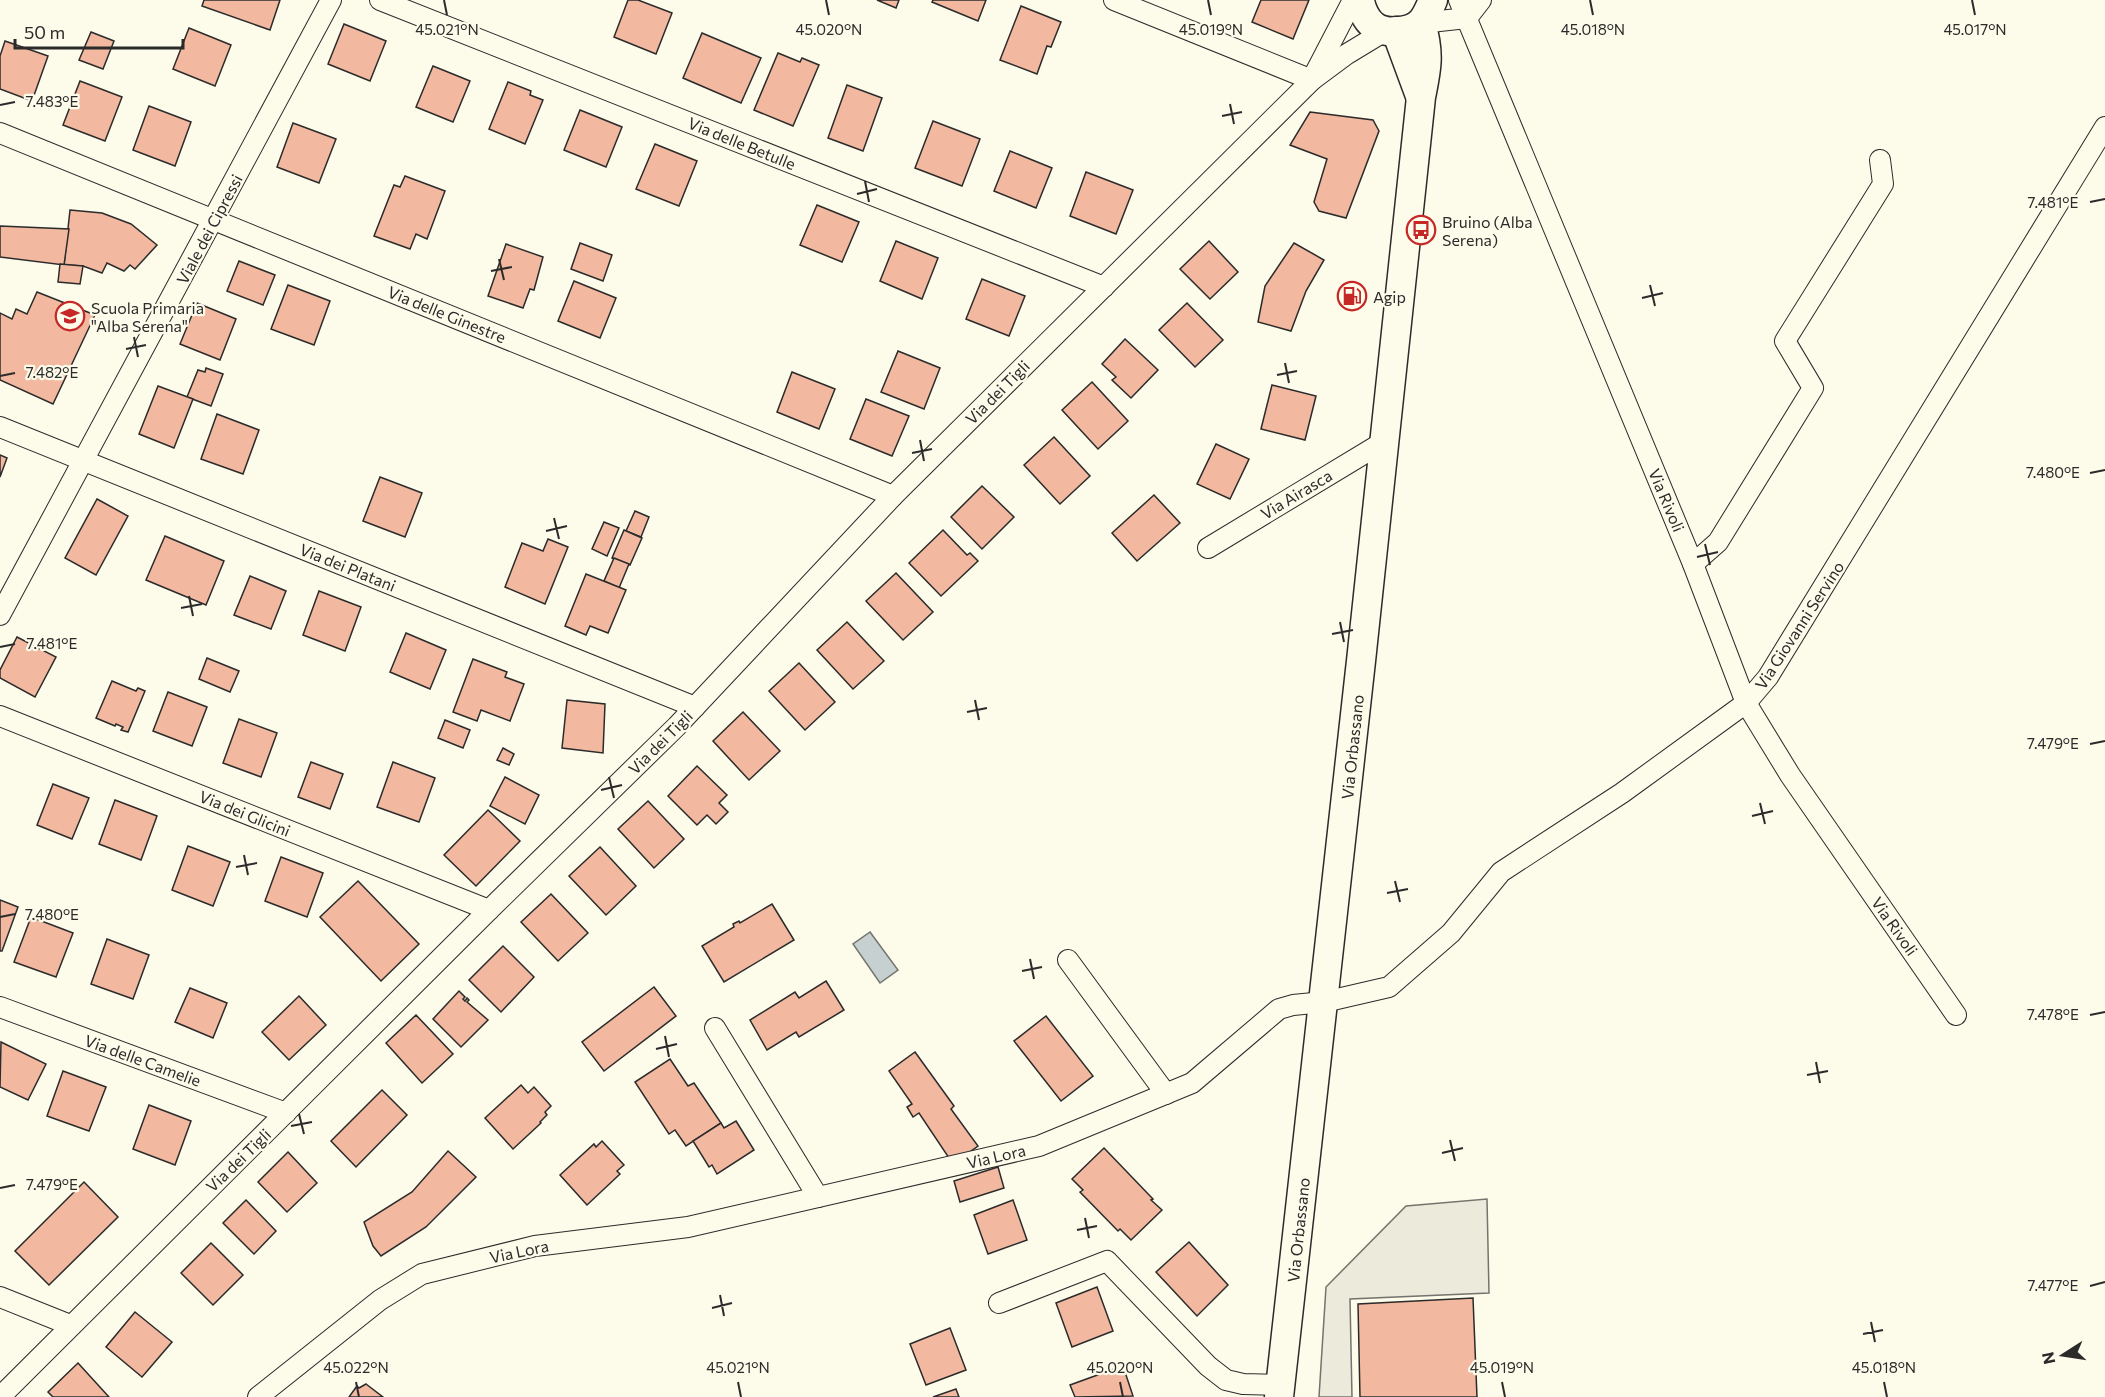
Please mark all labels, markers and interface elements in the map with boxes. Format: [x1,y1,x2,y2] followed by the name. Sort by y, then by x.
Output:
[15,12,183,50] scale bar
[415,20,479,38] text: 45.021°N
[796,20,862,38] text: 45.020°N
[1179,20,1243,38] text: 45.019°N
[1561,20,1625,38] text: 45.018°N
[1943,20,2007,38] text: 45.017°N
[24,21,65,43] text: 50 m
[26,92,78,110] text: 7.483°E
[685,113,799,173] street label: Via delle Betulle
[172,171,246,287] street label: Viale dei Cipressi
[2028,193,2078,211] text: 7.481°E
[1442,212,1533,249] place label: Bruino (Alba Serena)
[1405,214,1437,246] bus stop icon: Bruino (Alba Serena)
[1336,280,1368,312] fuel station icon: Agip
[385,282,509,346] street label: Via delle Ginestre
[1373,287,1406,306] place label: Agip
[91,298,204,335] place label: Scuola Primaria "Alba Serena"
[54,300,86,332] school or university icon: Scuola Primaria "Alba Serena"
[961,356,1033,428] street label: Via dei Tigli
[26,363,78,381] text: 7.482°E
[2026,463,2080,481] text: 7.480°E
[1257,465,1335,523] street label: Via Airasca
[1645,465,1689,535] street label: Via Rivoli
[297,539,399,595] street label: Via dei Platani
[1750,557,1848,693] street label: Via Giovanni Servino
[27,634,77,652] text: 7.481°E
[1337,694,1367,800] street label: Via Orbassano
[624,706,696,778] street label: Via dei Tigli
[2027,734,2079,752] text: 7.479°E
[197,786,293,840] street label: Via dei Glicini
[1868,893,1922,959] street label: Via Rivoli
[25,905,79,923] text: 7.480°E
[2027,1005,2079,1023] text: 7.478°E
[82,1030,204,1090] street label: Via delle Camelie
[202,1124,274,1196] street label: Via dei Tigli
[965,1140,1027,1172] street label: Via Lora
[26,1175,78,1193] text: 7.479°E
[1283,1177,1313,1283] street label: Via Orbassano
[488,1235,550,1267] street label: Via Lora
[2028,1276,2079,1294] text: 7.477°E
[2033,1325,2093,1385] north arrow
[2037,1350,2058,1366] text: N
[323,1358,389,1376] text: 45.022°N
[706,1358,770,1376] text: 45.021°N
[1087,1358,1153,1376] text: 45.020°N
[1470,1358,1534,1376] text: 45.019°N
[1852,1358,1916,1376] text: 45.018°N

